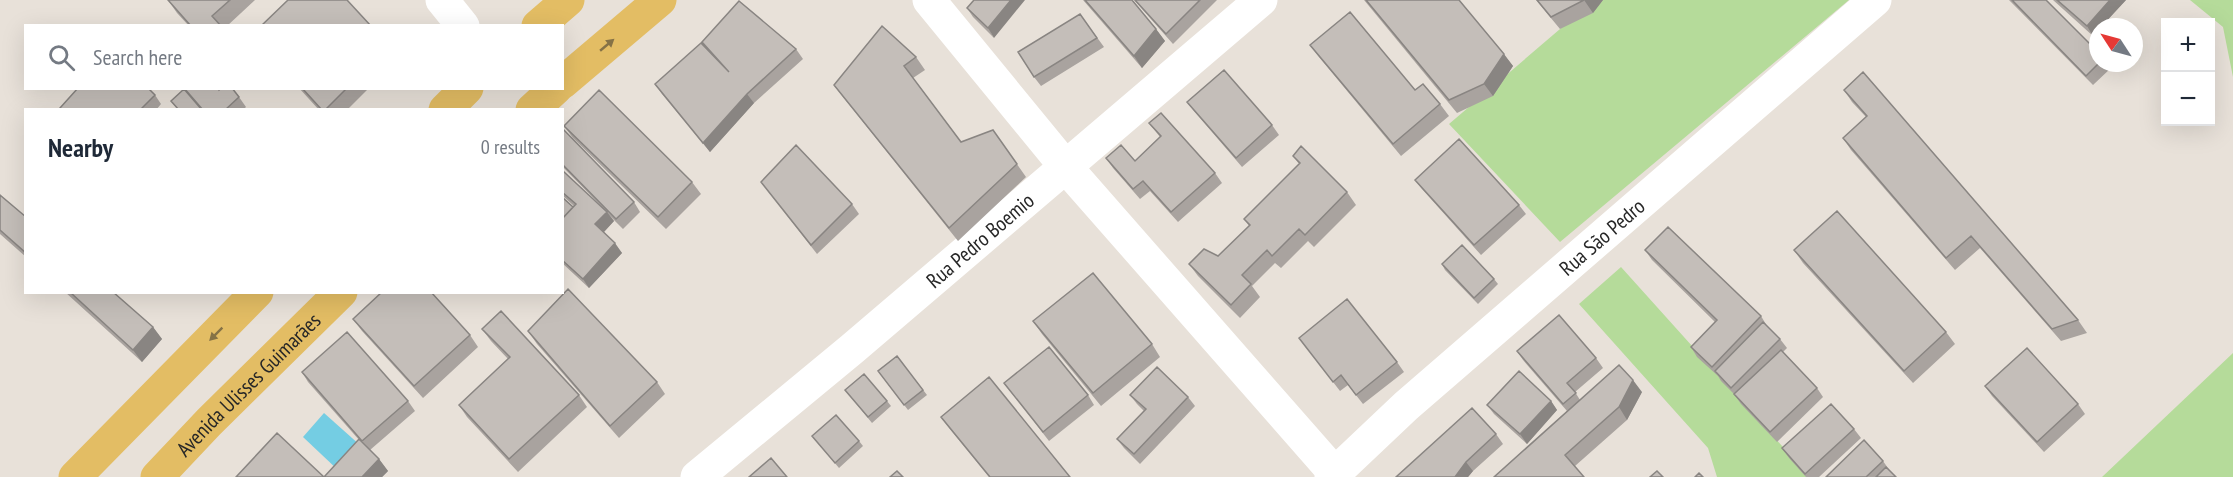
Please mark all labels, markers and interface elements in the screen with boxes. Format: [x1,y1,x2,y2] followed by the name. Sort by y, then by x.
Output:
[2089,18,2143,72] north arrow
[2161,18,2215,126] map controls
[2161,18,2215,72] button: +
[24,24,564,90] search box
[599,39,614,52] one-way arrow
[45,41,78,74] icon: search
[93,43,182,71] text: Search here
[2161,72,2215,126] button: −
[48,131,113,164] text: Nearby
[481,134,540,160] text: 0 results
[920,187,1039,293] street label: Rua Pedro Boemio
[1553,192,1650,281] street label: Rua São Pedro
[170,307,326,462] street label: Avenida Ulisses Guimarães
[209,326,223,340] one-way arrow

